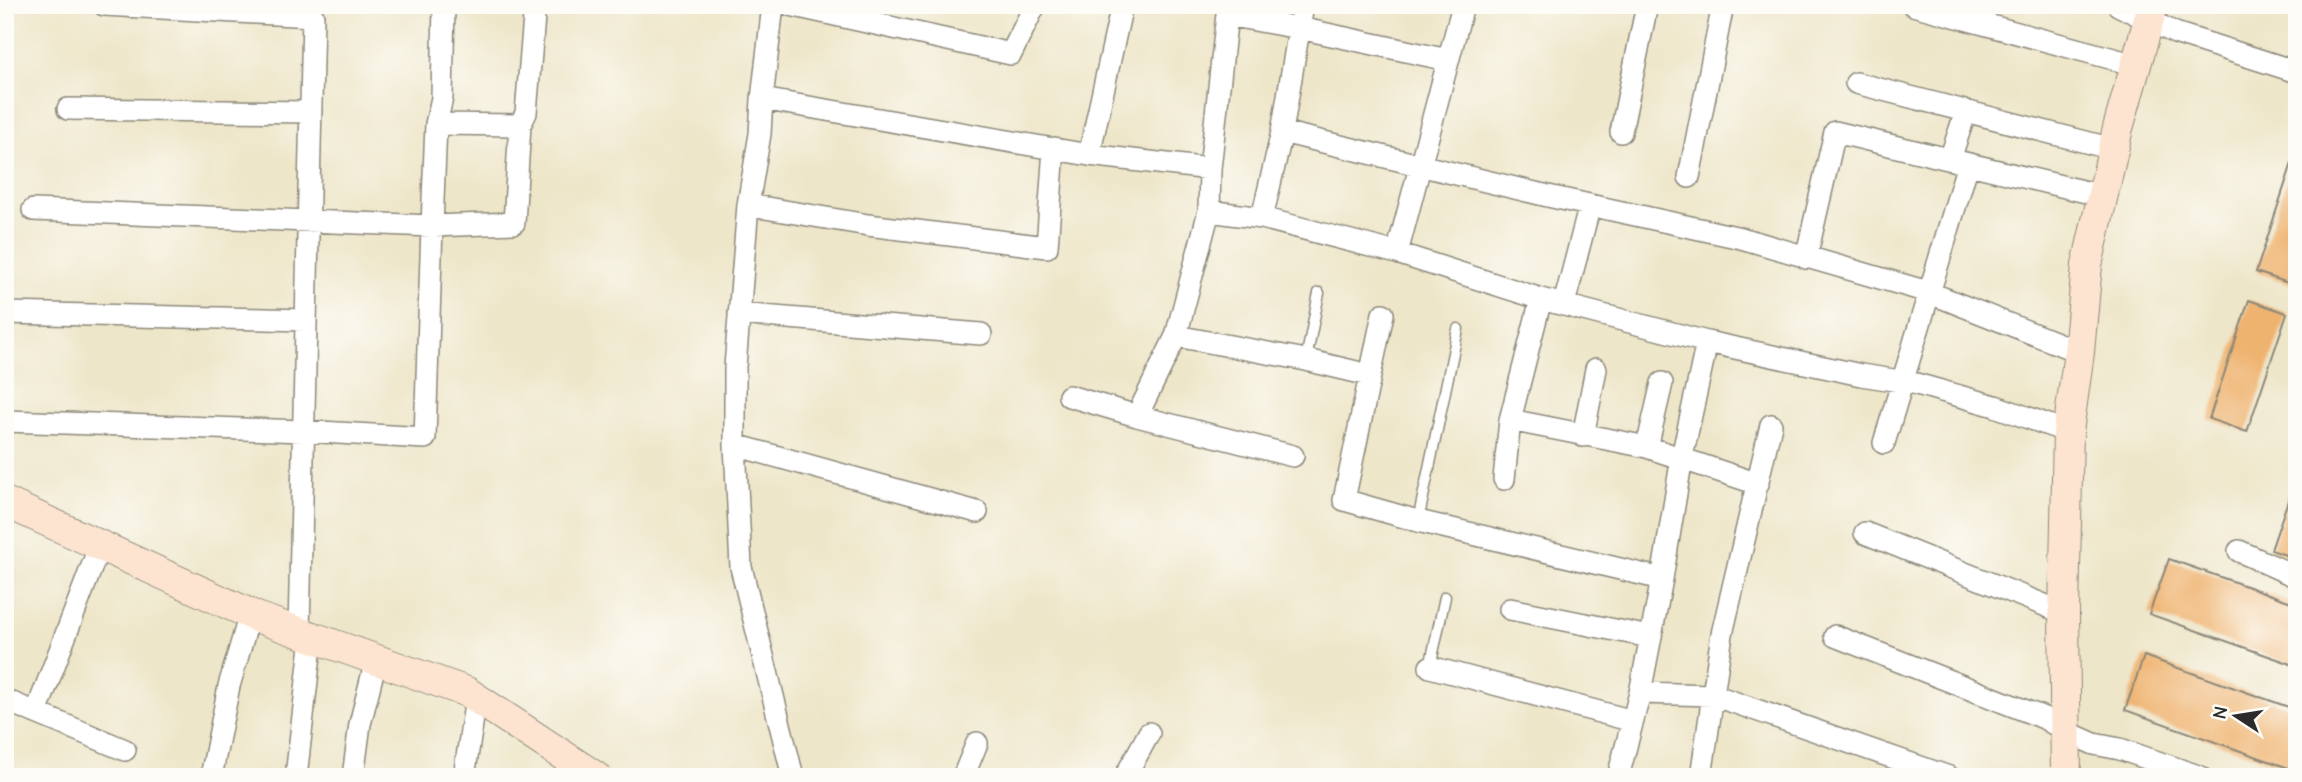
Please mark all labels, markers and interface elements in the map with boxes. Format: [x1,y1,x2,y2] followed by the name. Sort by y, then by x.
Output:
[2200,680,2270,750] north arrow
[2208,704,2232,721] text: N

